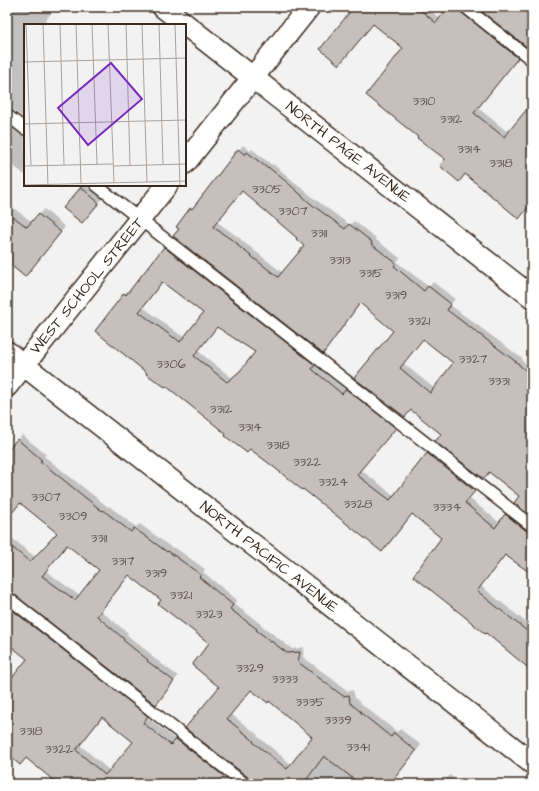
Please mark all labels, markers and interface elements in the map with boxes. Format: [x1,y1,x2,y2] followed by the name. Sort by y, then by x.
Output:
[24,24,186,186] inset map
[412,92,436,110] house number: 3310
[281,96,415,208] street label: NORTH PAGE AVENUE
[440,110,463,128] house number: 3312
[457,140,481,158] house number: 3314
[489,154,513,172] house number: 3318
[252,180,282,198] house number: 3305
[278,202,308,220] house number: 3307
[25,213,149,359] street label: WEST SCHOOL STREET
[311,224,328,242] house number: 3311
[329,251,351,269] house number: 3313
[359,264,383,282] house number: 3315
[385,286,407,304] house number: 3319
[408,312,430,330] house number: 3321
[459,350,487,368] house number: 3327
[156,355,186,373] house number: 3306
[488,372,510,390] house number: 3331
[210,400,233,418] house number: 3312
[238,418,262,436] house number: 3314
[266,436,290,454] house number: 3318
[293,453,322,471] house number: 3322
[318,473,348,491] house number: 3324
[31,488,61,506] house number: 3307
[343,495,373,513] house number: 3328
[195,496,343,618] street label: NORTH PACIFIC AVENUE
[433,498,461,516] house number: 3334
[59,507,87,525] house number: 3309
[91,529,108,547] house number: 3311
[112,552,134,570] house number: 3317
[145,564,167,582] house number: 3319
[170,586,192,604] house number: 3321
[195,605,223,623] house number: 3323
[236,659,264,677] house number: 3329
[272,670,299,688] house number: 3333
[295,693,325,711] house number: 3335
[324,711,352,729] house number: 3339
[19,722,43,740] house number: 3318
[346,738,370,756] house number: 3341
[45,740,74,758] house number: 3322

